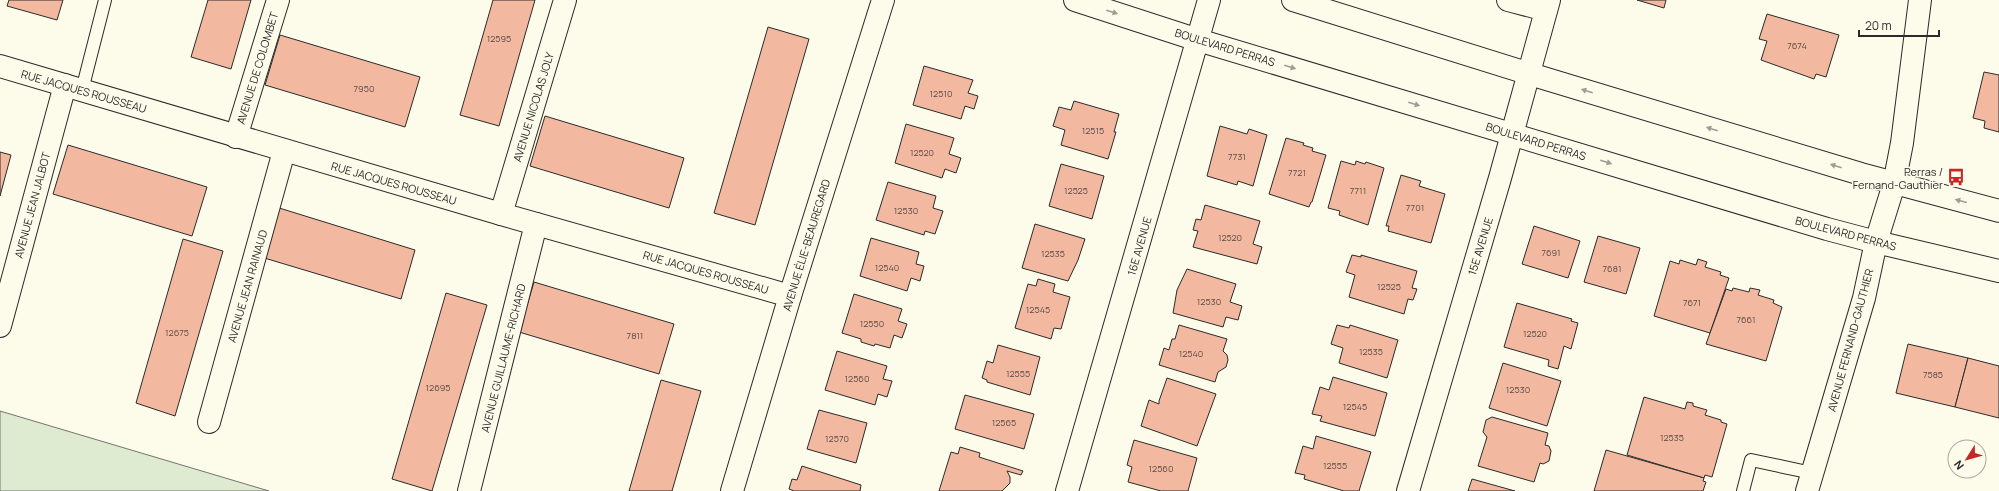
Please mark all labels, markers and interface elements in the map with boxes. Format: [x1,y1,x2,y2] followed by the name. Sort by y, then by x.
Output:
[1106,9,1118,15] one-way arrow
[233,10,281,126] street label: AVENUE DE COLOMBET
[1859,12,1939,38] scale bar
[1865,17,1892,34] text: 20 m
[1173,25,1277,69] street label: BOULEVARD PERRAS
[487,32,511,45] house number: 12595
[1787,39,1807,52] house number: 7674
[509,50,557,164] street label: AVENUE NICOLAS JOLY
[1284,64,1296,70] one-way arrow
[19,66,149,116] street label: RUE JACQUES ROUSSEAU
[354,82,374,95] house number: 7950
[930,87,952,100] house number: 12510
[1581,88,1593,94] one-way arrow
[1409,101,1421,107] one-way arrow
[1484,119,1588,163] street label: BOULEVARD PERRAS
[1082,124,1104,137] house number: 12515
[1705,126,1717,132] one-way arrow
[910,146,934,159] house number: 12520
[11,150,54,260] street label: AVENUE JEAN JALBOT
[1228,150,1246,163] house number: 7731
[329,158,459,208] street label: RUE JACQUES ROUSSEAU
[1600,159,1612,165] one-way arrow
[1830,163,1842,169] one-way arrow
[1853,164,1943,192] place label: Perras / Fernand-Gauthier
[1288,166,1306,179] house number: 7721
[1946,167,1966,187] bus stop icon: Perras / Fernand-Gauthier
[779,177,833,313] street label: AVENUE ÉLIE-BEAUREGARD
[1064,184,1088,197] house number: 12525
[1350,184,1366,197] house number: 7711
[1955,198,1967,204] one-way arrow
[1406,201,1424,214] house number: 7701
[894,204,918,217] house number: 12530
[1794,212,1898,254] street label: BOULEVARD PERRAS
[1123,215,1155,277] street label: 16E AVENUE
[1464,215,1496,277] street label: 15E AVENUE
[224,228,270,344] street label: AVENUE JEAN RAINAUD
[1218,231,1242,244] house number: 12520
[1541,246,1561,259] house number: 7691
[641,247,771,297] street label: RUE JACQUES ROUSSEAU
[1041,247,1065,260] house number: 12535
[875,261,899,274] house number: 12540
[1603,262,1621,275] house number: 7681
[1824,267,1876,413] street label: AVENUE FERNAND-GAUTHIER
[1377,280,1401,293] house number: 12525
[477,282,529,434] street label: AVENUE GUILLAUME-RICHARD
[1197,295,1221,308] house number: 12530
[1683,296,1701,309] house number: 7671
[1026,303,1050,316] house number: 12545
[1736,313,1756,326] house number: 7661
[860,317,884,330] house number: 12550
[165,326,189,339] house number: 12675
[1523,327,1547,340] house number: 12520
[627,329,643,342] house number: 7811
[1359,345,1383,358] house number: 12535
[1179,347,1203,360] house number: 12540
[1006,367,1030,380] house number: 12555
[1923,368,1943,381] house number: 7585
[845,372,869,385] house number: 12560
[426,381,450,394] house number: 12695
[1506,383,1530,396] house number: 12530
[1343,400,1367,413] house number: 12545
[992,416,1016,429] house number: 12565
[1660,431,1684,444] house number: 12535
[825,432,849,445] house number: 12570
[1947,439,1987,479] north arrow
[1950,458,1967,473] text: N
[1323,459,1347,472] house number: 12555
[1149,462,1173,475] house number: 12560

